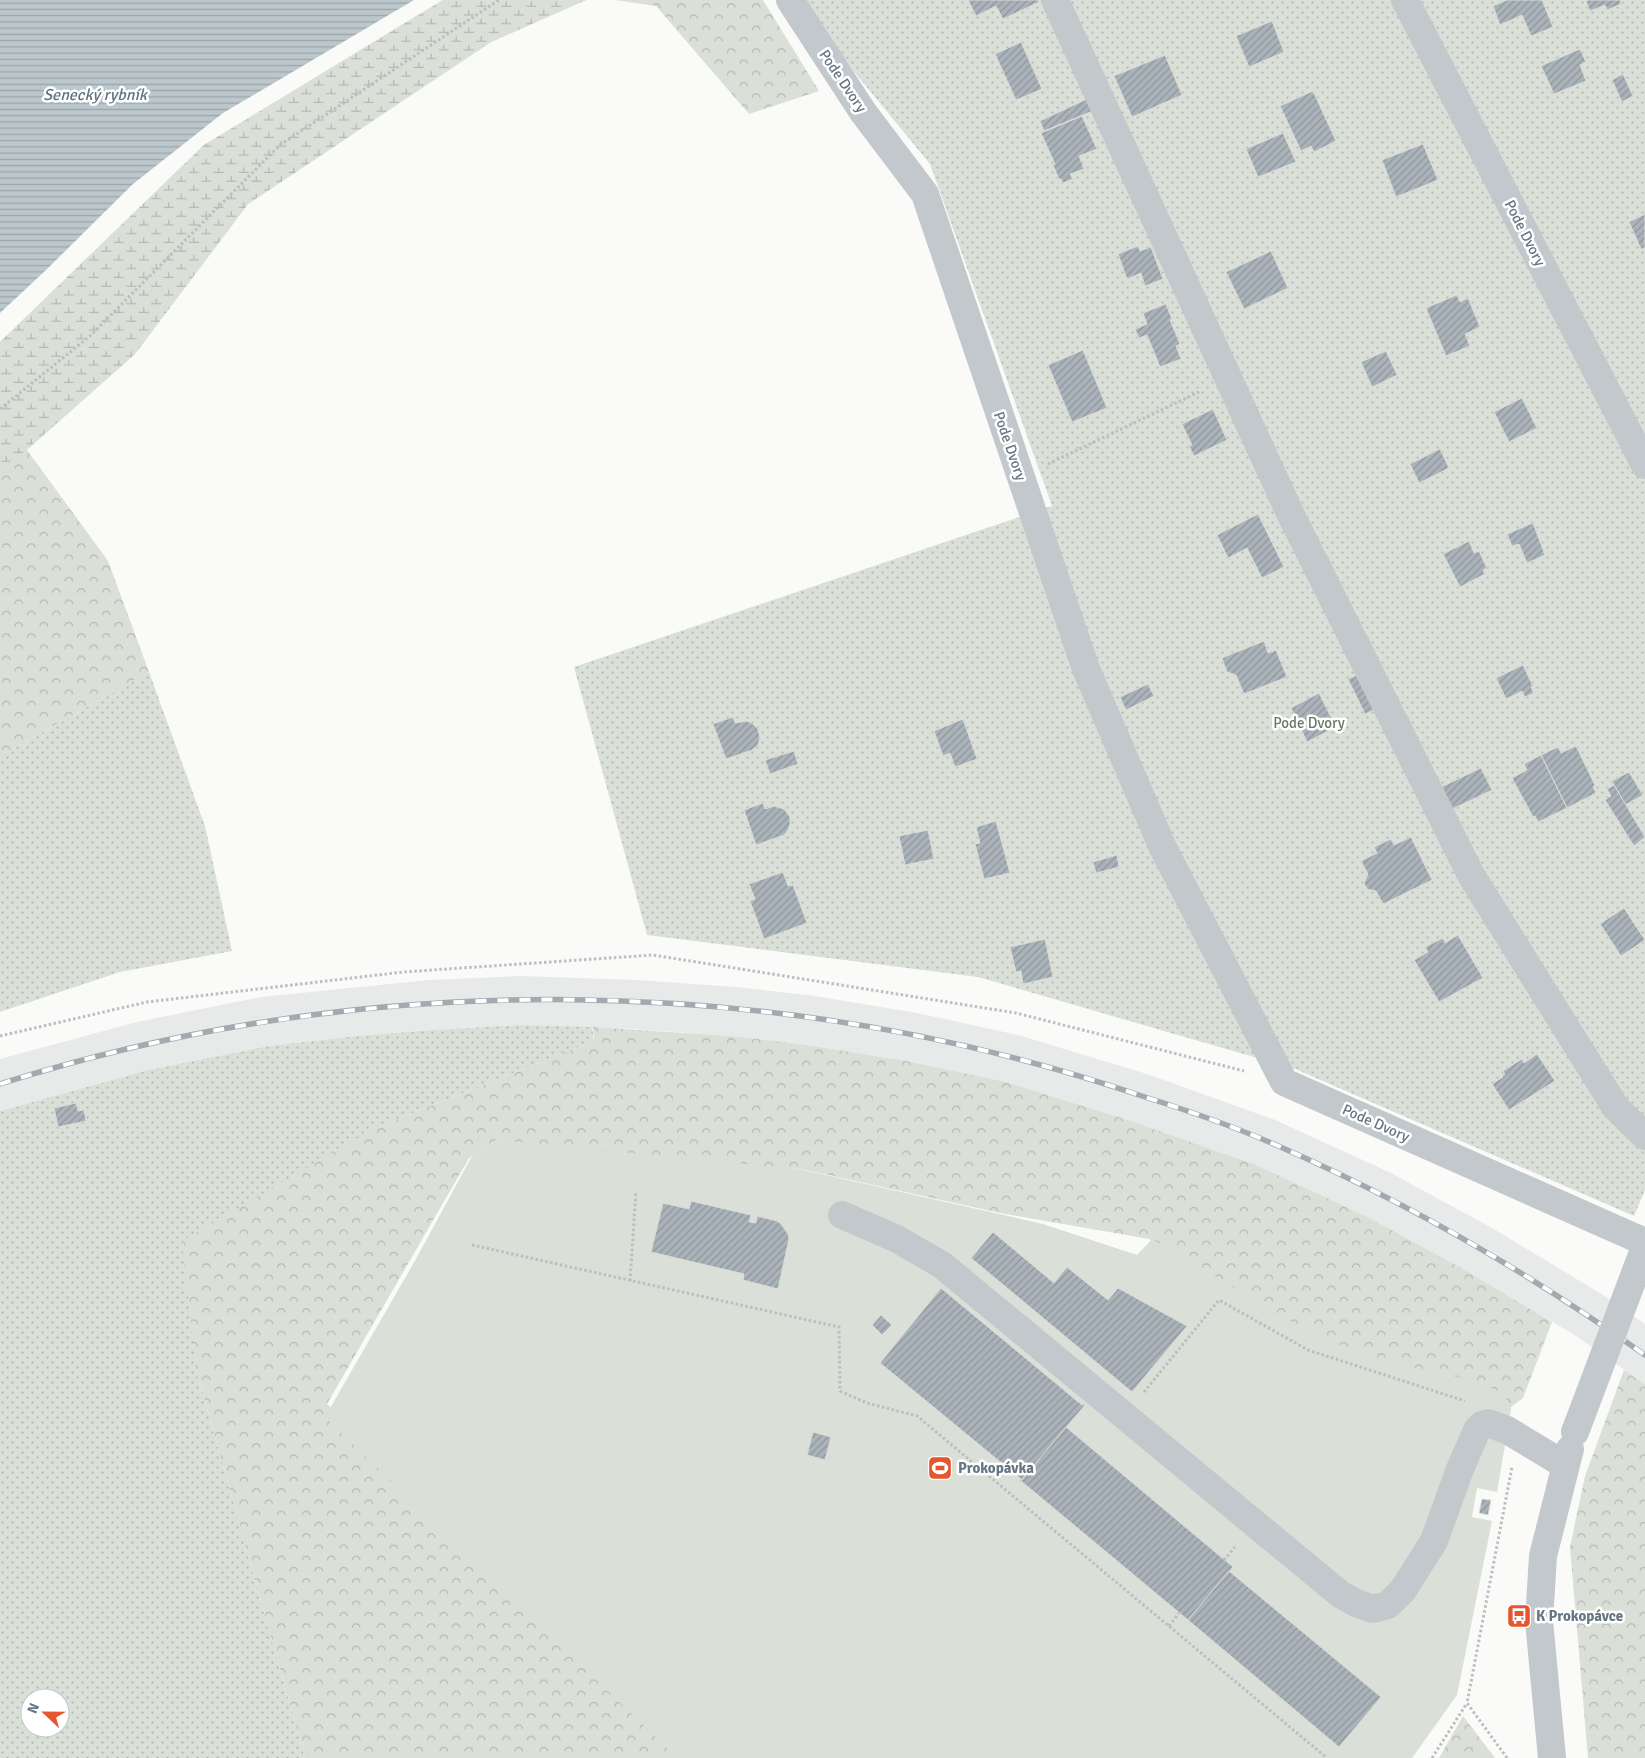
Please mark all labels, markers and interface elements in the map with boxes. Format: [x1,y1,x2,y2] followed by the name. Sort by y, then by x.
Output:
[815,46,871,116] street label: Pode Dvory
[43,85,149,105] water label: Senecký rybník
[1501,197,1549,269] street label: Pode Dvory
[990,409,1030,483] street label: Pode Dvory
[1273,714,1345,732] park label: Pode Dvory
[1340,1100,1412,1146] street label: Pode Dvory
[927,1455,953,1481] sports icon: Prokopávka
[958,1459,1034,1477] place label: Prokopávka
[1506,1603,1532,1629] bus stop icon: K Prokopávce
[1536,1607,1623,1625] place label: K Prokopávce
[20,1688,70,1738] north arrow
[24,1701,43,1716] text: N

